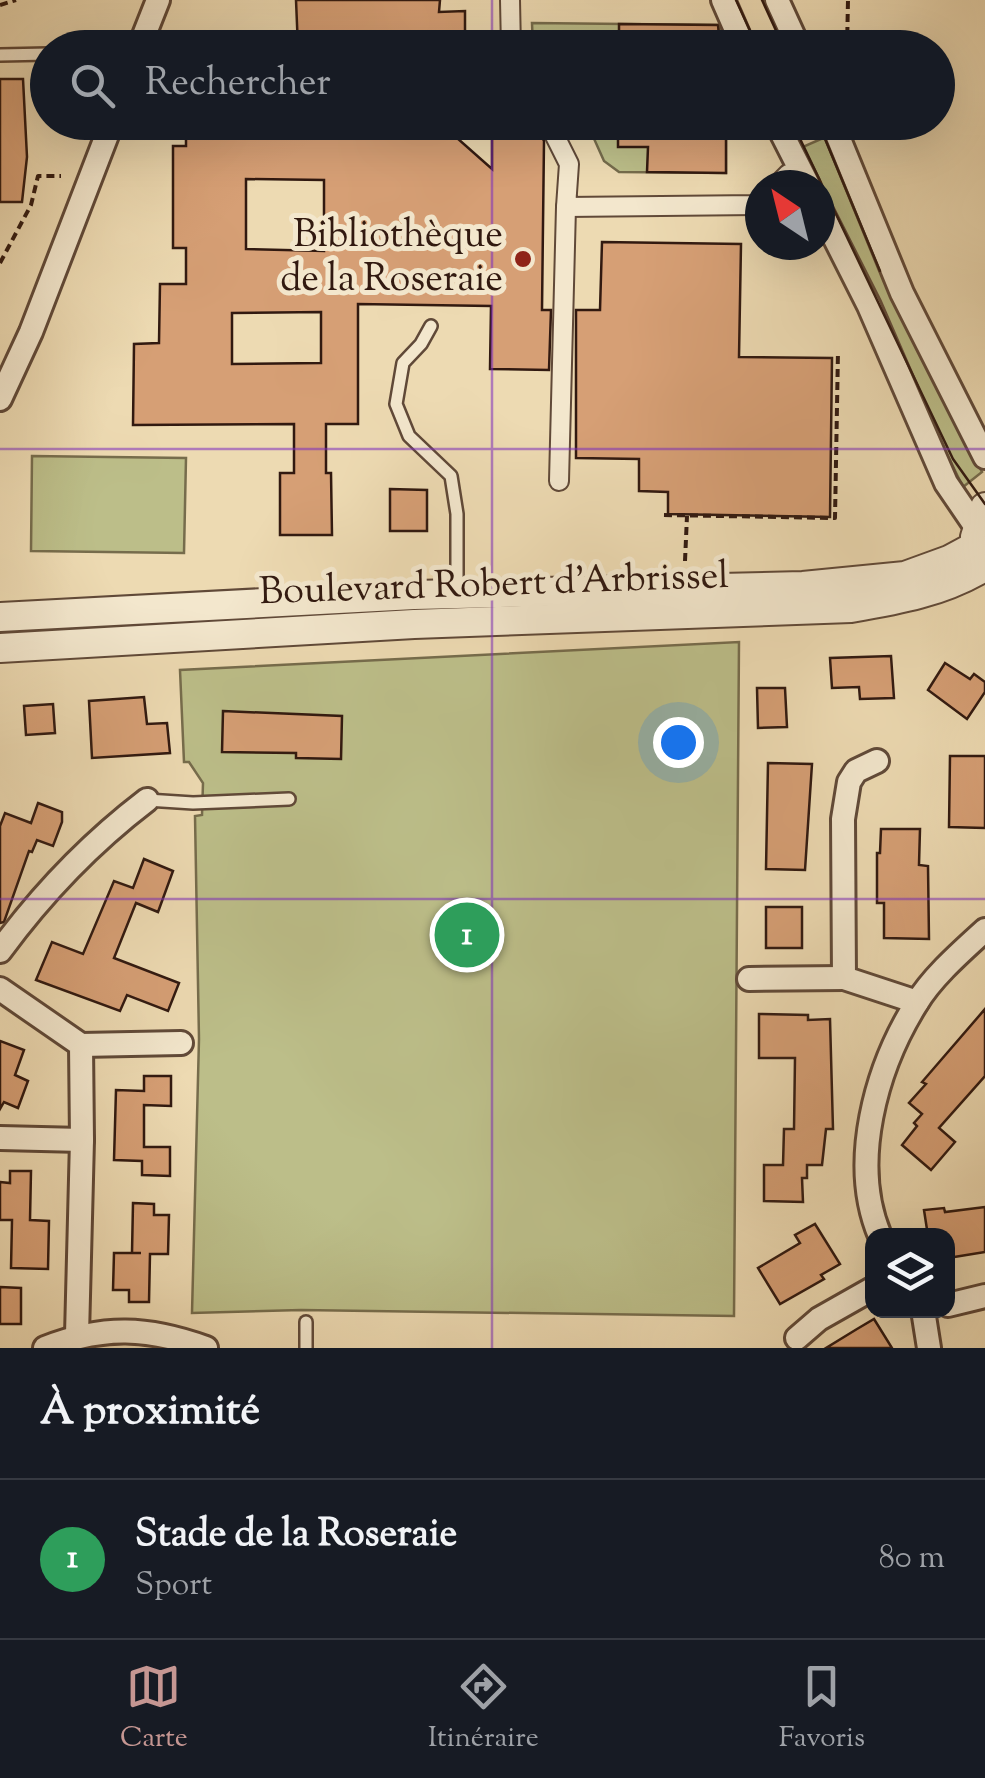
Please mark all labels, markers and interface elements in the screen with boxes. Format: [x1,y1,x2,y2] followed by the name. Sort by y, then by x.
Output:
[30,30,955,140] search box
[65,58,120,113] icon: search
[145,58,331,112] text: Rechercher
[745,170,835,260] north arrow
[280,210,503,308] place label: Bibliothèque de la Roseraie
[512,248,534,270] marker: Bibliothèque de la Roseraie
[258,551,730,621] street label: Boulevard Robert d'Arbrissel
[653,717,704,768] your location
[434,898,500,972] pin: 1
[865,1228,955,1318] map controls
[865,1228,955,1318] button: layers
[40,1383,260,1443] text: À proximité
[135,1509,457,1563] text: Stade de la Roseraie
[67,1536,78,1582] text: 1
[879,1536,945,1582] text: 80 m
[135,1563,212,1609] text: Sport
[120,1659,188,1759] tab: Carte
[428,1659,539,1759] tab: Itinéraire
[779,1659,865,1759] tab: Favoris

